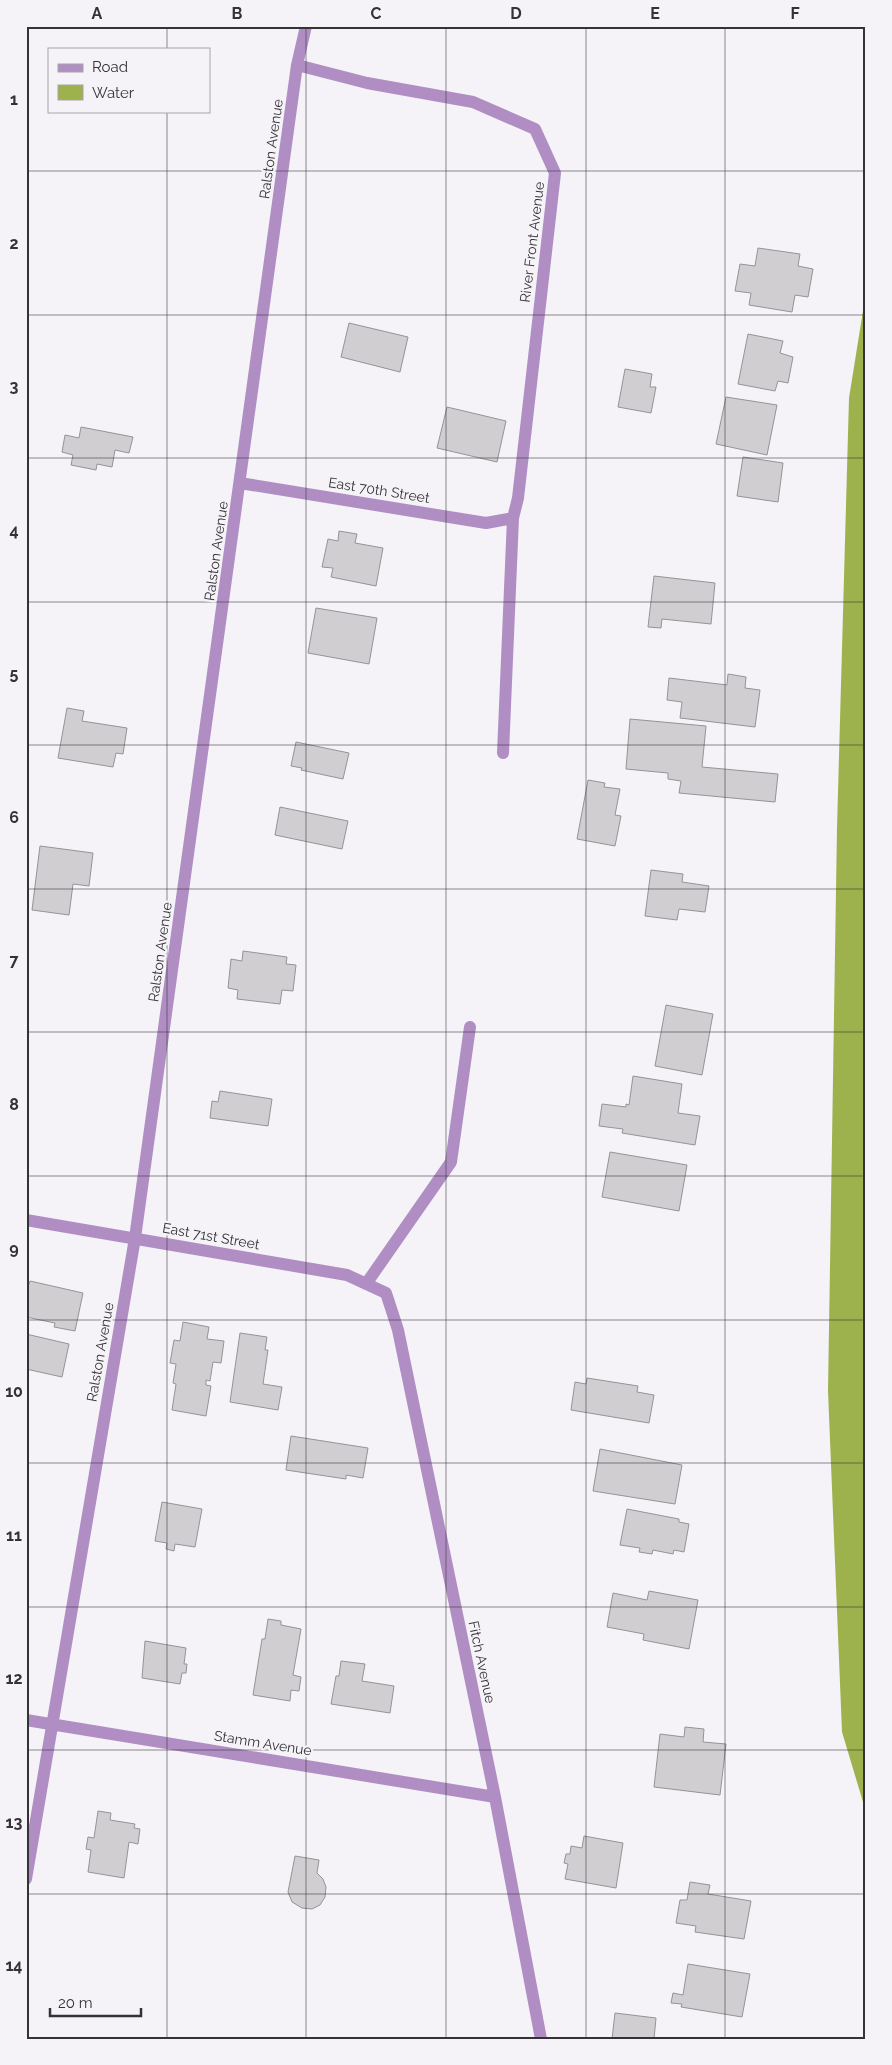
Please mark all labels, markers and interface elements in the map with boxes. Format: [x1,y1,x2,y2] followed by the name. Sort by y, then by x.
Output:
[92,4,103,23] text: A
[232,4,243,23] text: B
[371,4,382,23] text: C
[510,4,522,23] text: D
[650,4,660,23] text: E
[790,4,800,23] text: F
[48,48,210,112] legend
[92,58,128,76] text: Road
[92,84,135,102] text: Water
[10,90,18,109] text: 1
[256,98,286,200] street label: Ralston Avenue
[517,181,547,303] street label: River Front Avenue
[9,234,19,253] text: 2
[10,377,19,396] text: 3
[327,474,431,506] street label: East 70th Street
[201,500,231,602] street label: Ralston Avenue
[9,521,19,540] text: 4
[10,664,19,683] text: 5
[9,808,19,827] text: 6
[145,901,175,1003] street label: Ralston Avenue
[10,951,19,970] text: 7
[9,1095,19,1114] text: 8
[161,1220,261,1252] street label: East 71st Street
[9,1239,19,1258] text: 9
[83,1301,117,1403] street label: Ralston Avenue
[5,1382,23,1401] text: 10
[6,1526,22,1545] text: 11
[465,1619,499,1705] street label: Fitch Avenue
[6,1669,22,1688] text: 12
[213,1727,313,1759] street label: Stamm Avenue
[6,1813,22,1832] text: 13
[5,1956,23,1975] text: 14
[50,1985,141,2017] scale bar
[58,1994,93,2012] text: 20 m

